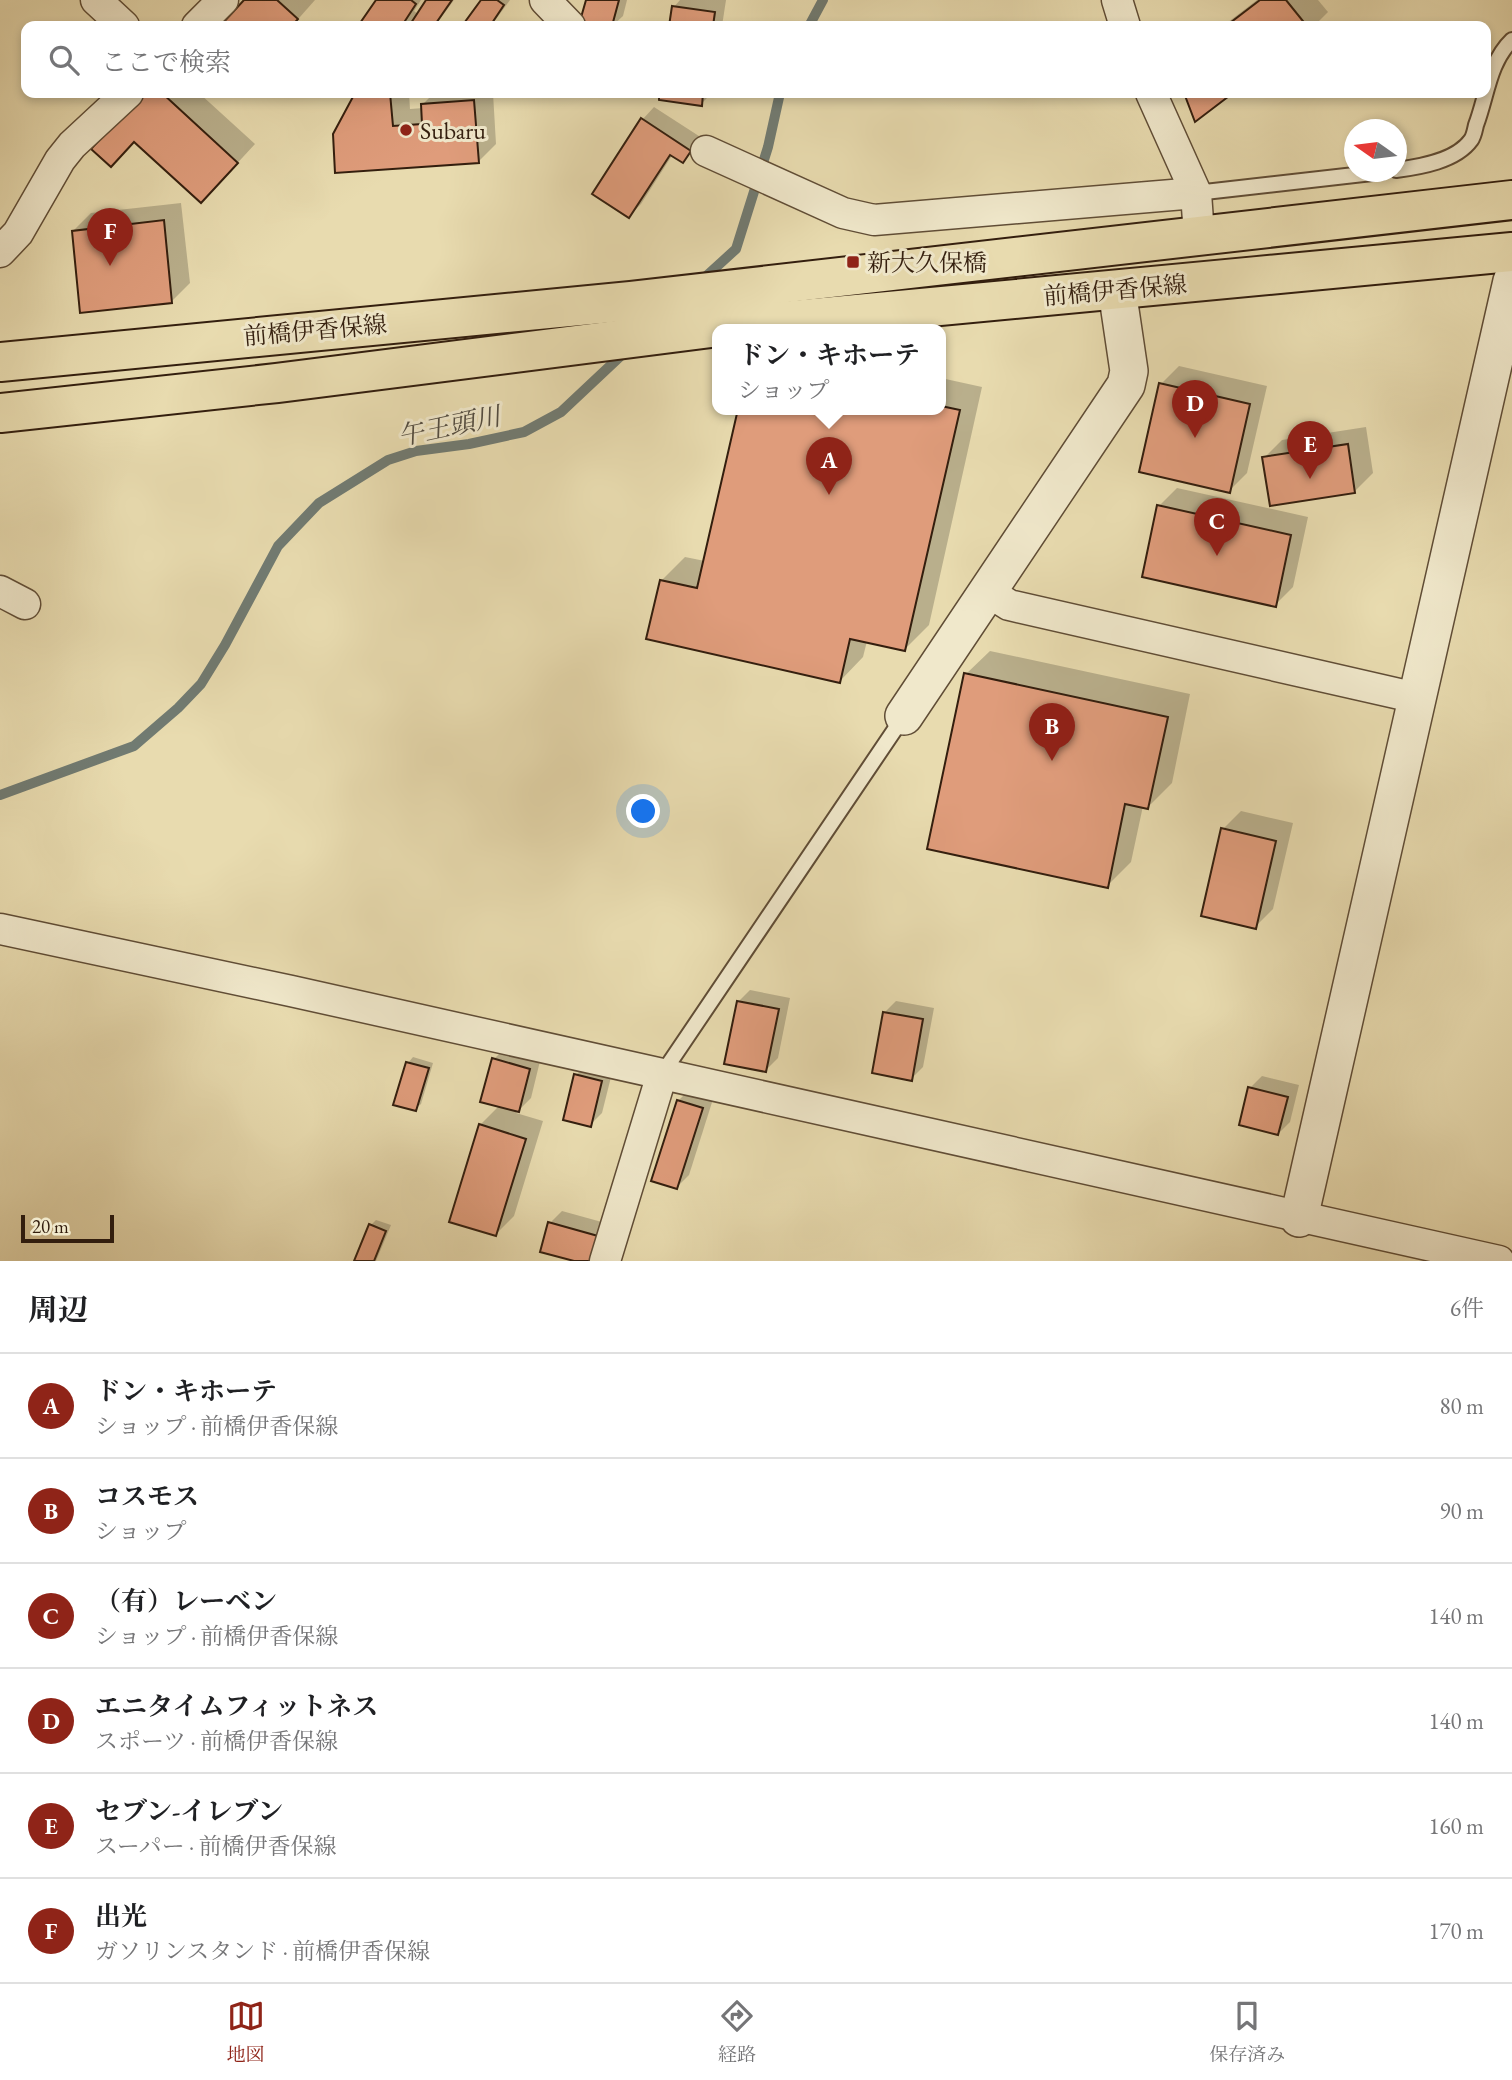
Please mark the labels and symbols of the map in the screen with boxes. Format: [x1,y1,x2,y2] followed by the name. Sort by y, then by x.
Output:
[420,115,486,146] place label: Subaru
[1344,119,1407,182] north arrow
[398,122,414,138] marker: Subaru
[87,208,133,266] pin: F
[867,247,987,278] place label: 新大久保橋
[845,254,861,270] marker: 新大久保橋
[1042,268,1188,312] street label: 前橋伊香保線
[242,308,388,352] street label: 前橋伊香保線
[1172,380,1218,438] pin: D
[395,398,506,453] water label: 午王頭川
[1287,421,1333,479] pin: E
[806,437,852,495] pin: A
[1194,498,1240,556] pin: C
[1029,703,1075,761] pin: B
[626,794,660,828] your location
[21,1212,114,1244] scale bar

